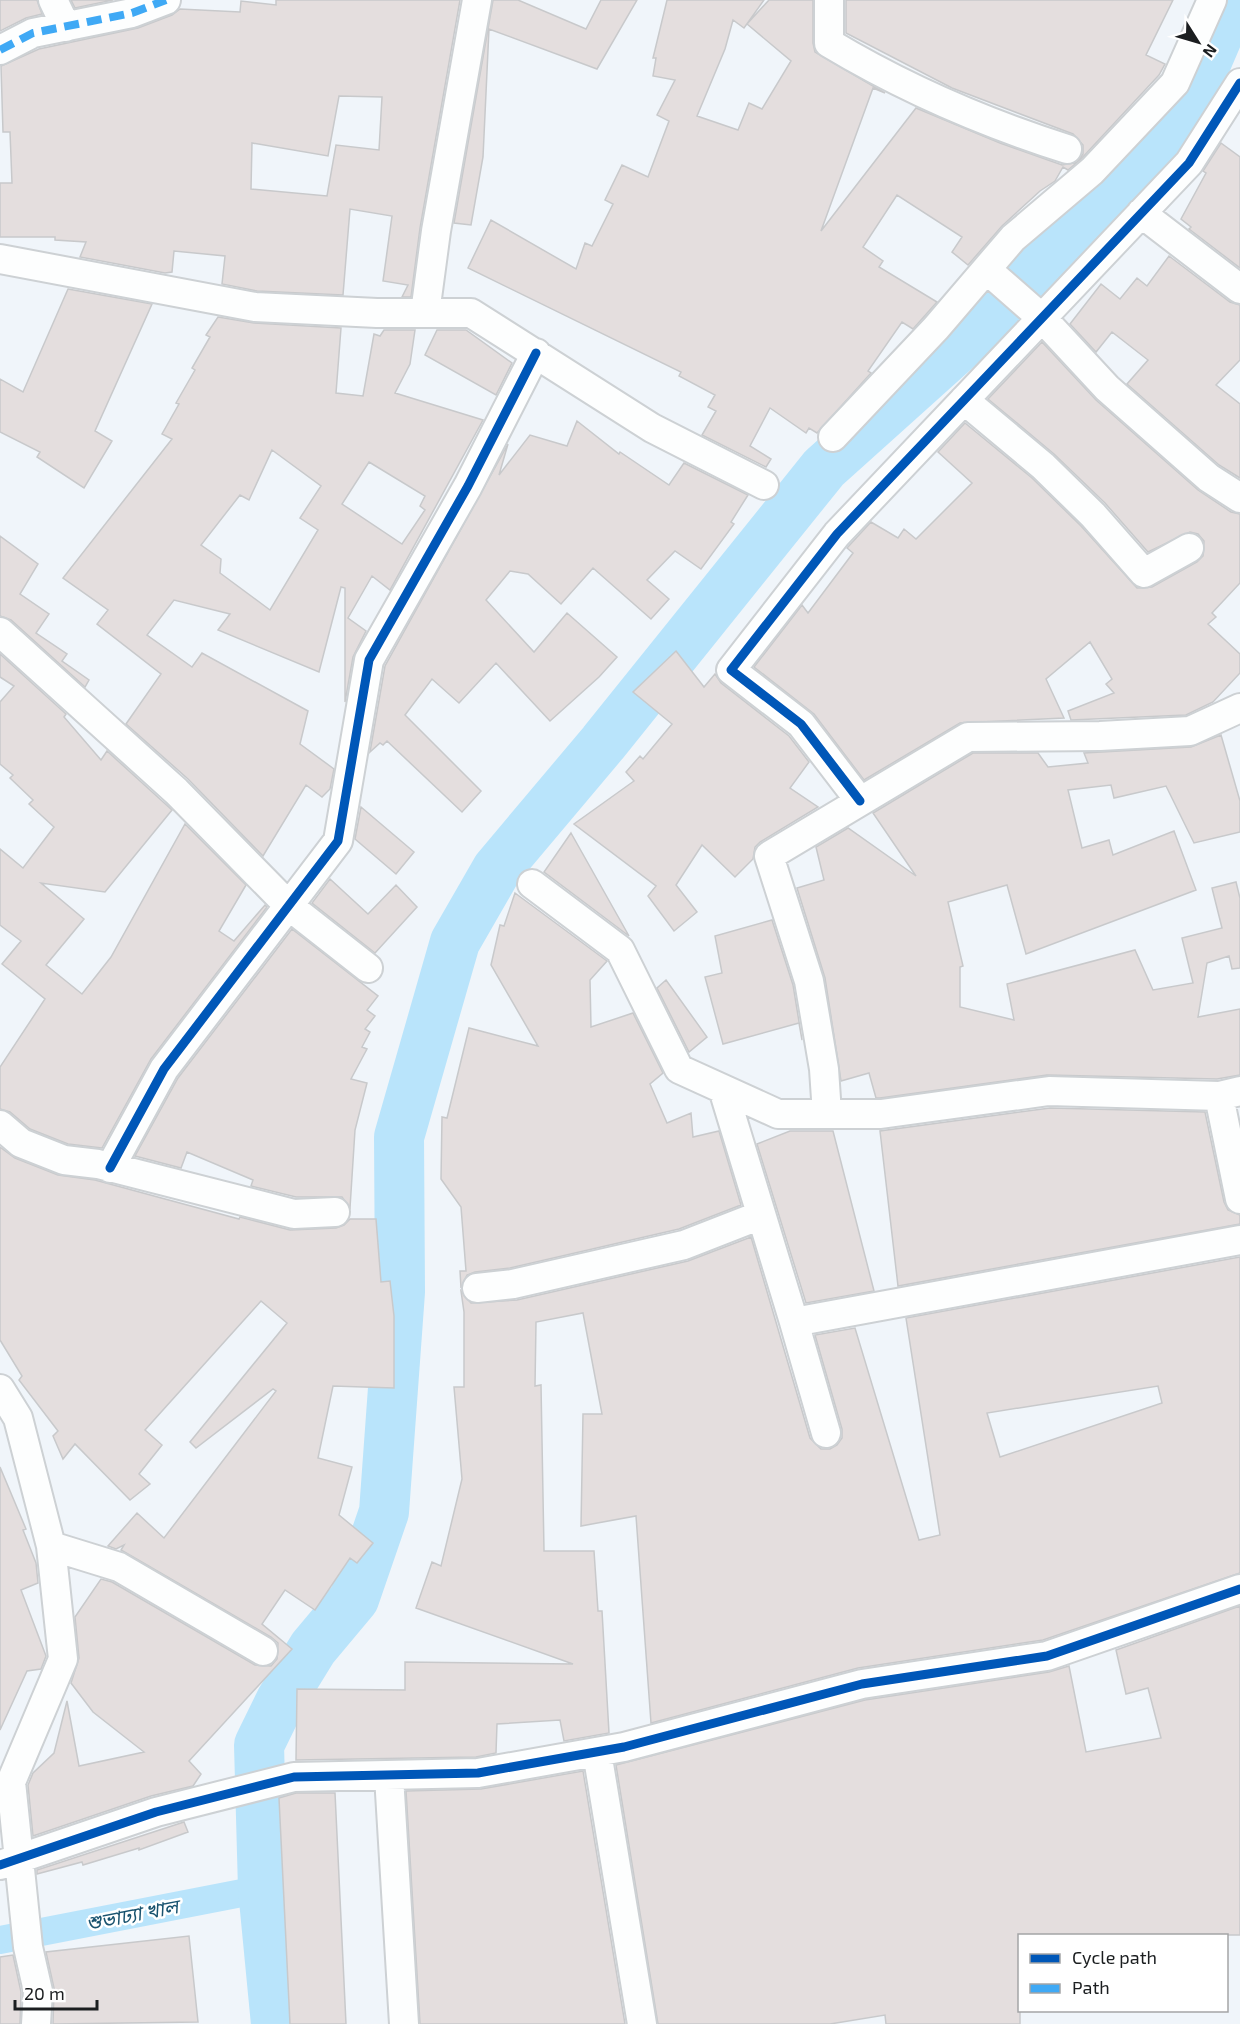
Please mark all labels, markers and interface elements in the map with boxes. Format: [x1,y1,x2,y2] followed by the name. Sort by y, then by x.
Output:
[1168,12,1228,72] north arrow
[1199,41,1221,62] text: N
[83,1893,183,1935] water label: শুভাঢ্যা খাল
[1018,1934,1228,2012] legend
[1072,1946,1157,1968] text: Cycle path
[15,1973,98,2011] scale bar
[1072,1976,1110,1998] text: Path
[24,1982,65,2004] text: 20 m

